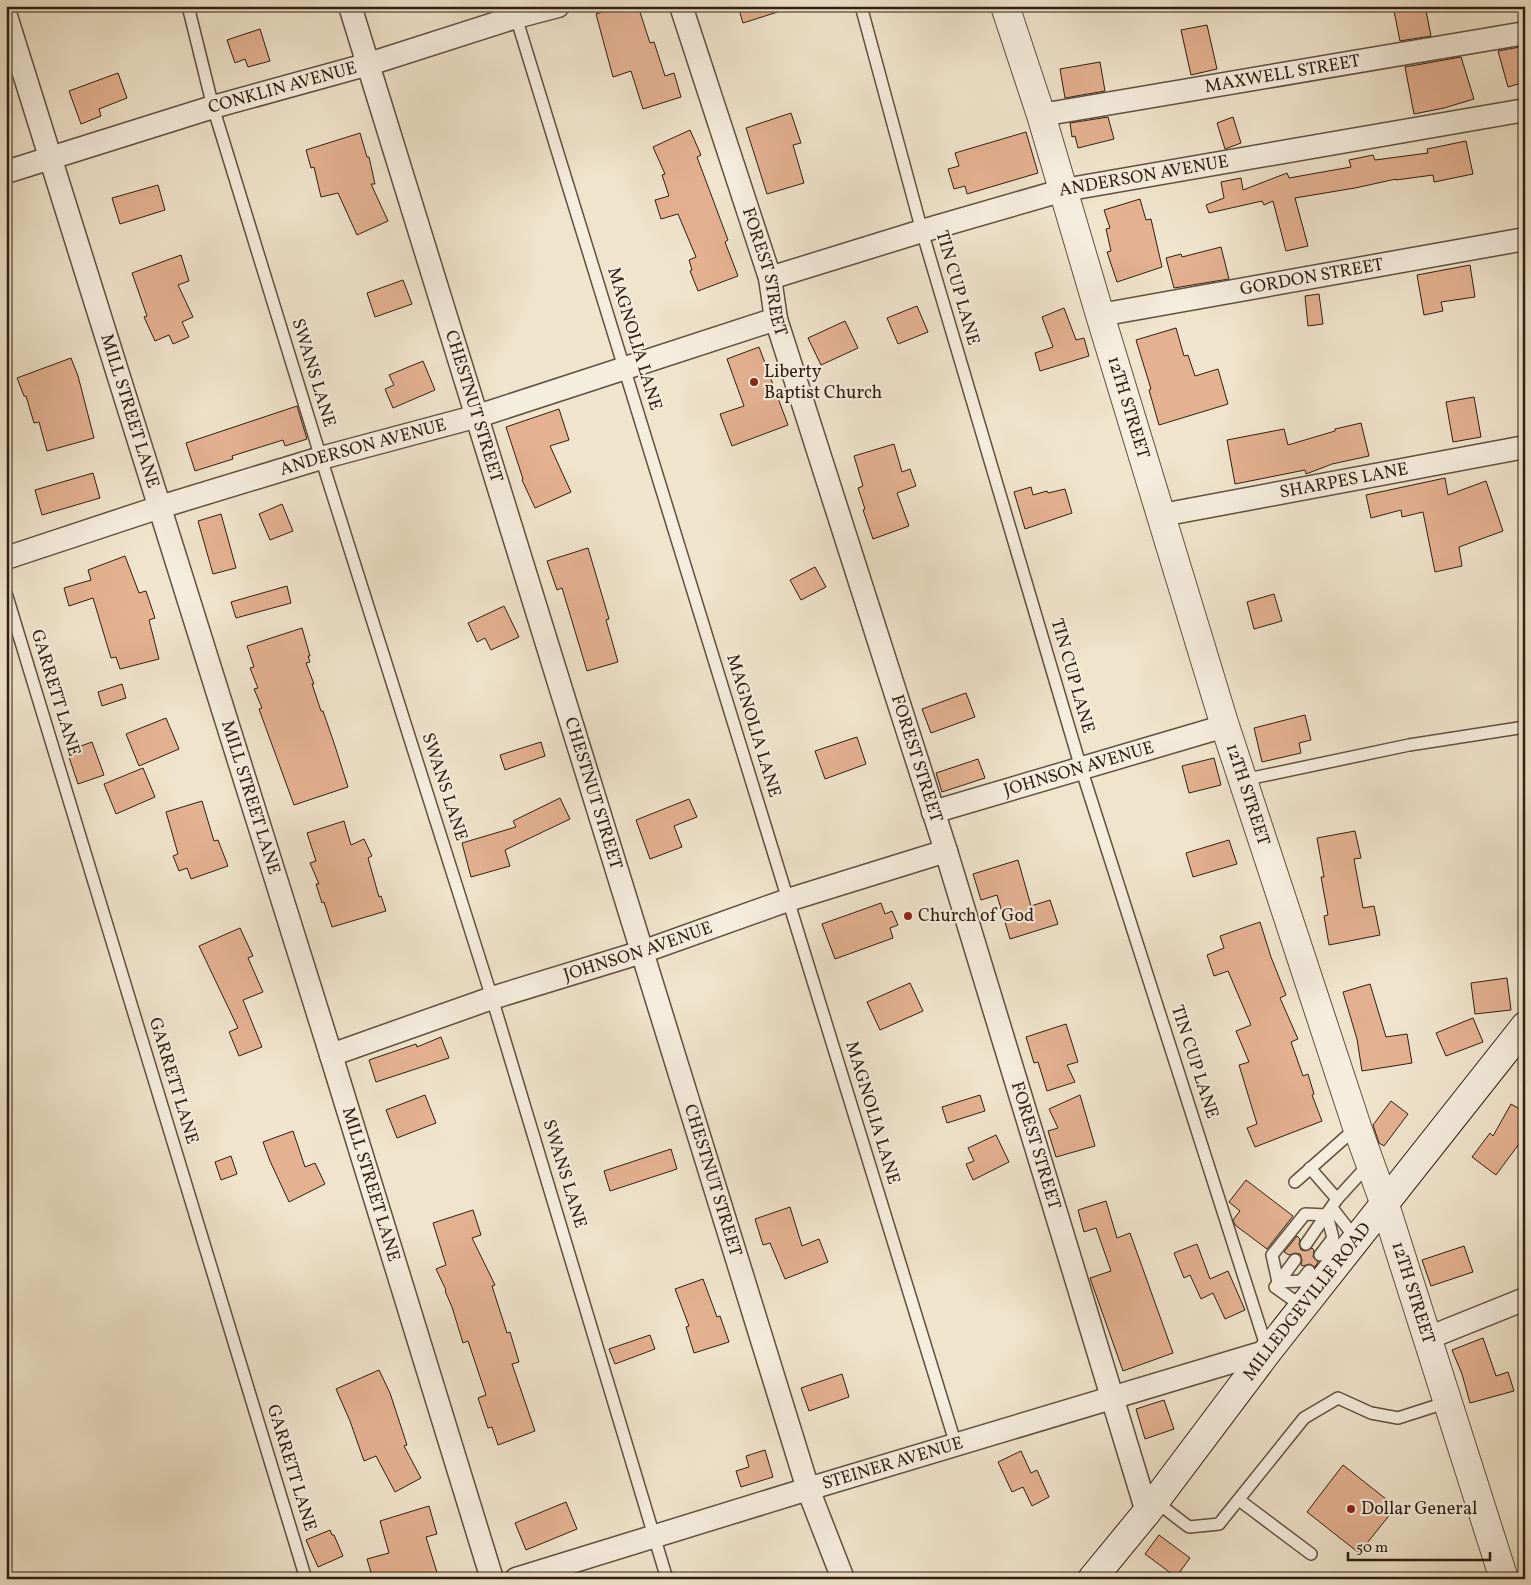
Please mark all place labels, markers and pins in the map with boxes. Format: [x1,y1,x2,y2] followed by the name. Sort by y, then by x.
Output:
[764,360,883,406] place label: Liberty Baptist Church
[748,376,760,388] marker: Liberty Baptist Church
[918,904,1034,929] place label: Church of God
[902,910,914,922] marker: Church of God
[1361,1497,1477,1522] place label: Dollar General
[1345,1503,1357,1515] marker: Dollar General

